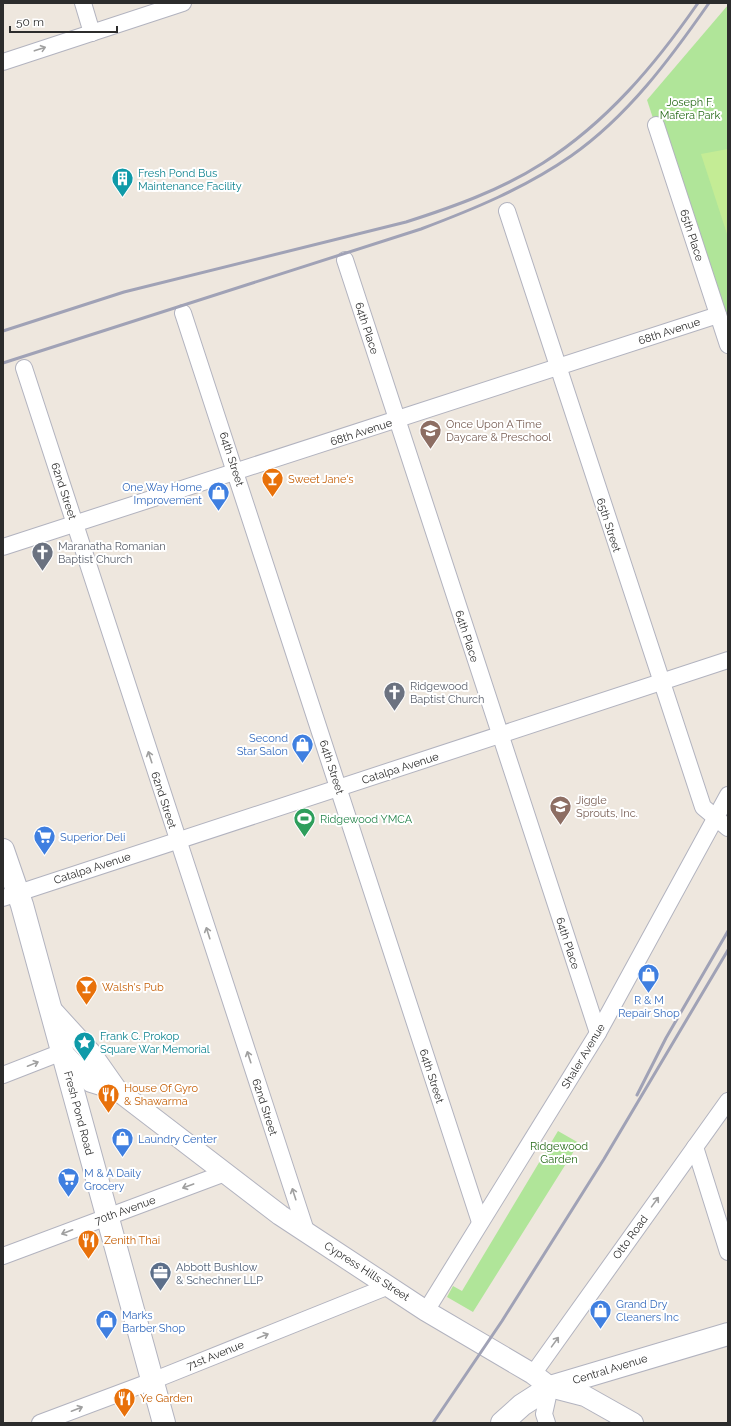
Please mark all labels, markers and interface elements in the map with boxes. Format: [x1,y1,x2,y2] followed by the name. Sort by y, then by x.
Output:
[10,8,117,34] scale bar
[16,15,44,29] text: 50 m
[34,45,46,53] one-way arrow
[660,96,720,122] park label: Joseph F. Mafera Park
[110,166,136,199] building icon: Fresh Pond Bus Maintenance Facility
[138,167,242,193] place label: Fresh Pond Bus Maintenance Facility
[677,208,706,263] street label: 65th Place
[352,301,381,356] street label: 64th Place
[637,315,702,348] street label: 68th Avenue
[329,416,394,449] street label: 68th Avenue
[418,417,444,450] school or university icon: Once Upon A Time Daycare & Preschool
[446,418,551,444] place label: Once Upon A Time Daycare & Preschool
[217,430,246,488] street label: 64th Street
[48,461,79,521] street label: 62nd Street
[259,466,285,499] bar icon: Sweet Jane's
[288,473,354,486] place label: Sweet Jane's
[205,480,231,513] shop icon: One Way Home Improvement
[122,481,203,507] place label: One Way Home Improvement
[594,497,623,554] street label: 65th Street
[30,539,56,572] church icon: Maranatha Romanian Baptist Church
[58,540,166,566] place label: Maranatha Romanian Baptist Church
[452,609,481,664] street label: 64th Place
[381,679,407,712] church icon: Ridgewood Baptist Church
[410,680,485,706] place label: Ridgewood Baptist Church
[290,731,316,764] shop icon: Second Star Salon
[237,732,288,758] place label: Second Star Salon
[317,738,346,796] street label: 64th Street
[360,750,441,787] street label: Catalpa Avenue
[146,751,153,764] one-way arrow
[148,770,179,830] street label: 62nd Street
[548,793,574,826] school or university icon: Jiggle Sprouts, Inc.
[576,794,638,820] place label: Jiggle Sprouts, Inc.
[292,806,318,839] sports icon: Ridgewood YMCA
[320,813,413,826] place label: Ridgewood YMCA
[31,824,57,857] supermarket icon: Superior Deli
[60,831,125,844] place label: Superior Deli
[52,850,133,887] street label: Catalpa Avenue
[553,916,582,971] street label: 64th Place
[204,928,212,940] one-way arrow
[636,961,662,994] shop icon: R & M Repair Shop
[74,974,100,1007] bar icon: Walsh's Pub
[102,981,164,994] place label: Walsh's Pub
[618,994,680,1020] place label: R & M Repair Shop
[559,1021,608,1091] street label: Shaler Avenue
[71,1029,97,1062] place icon: Frank C. Prokop Square War Memorial
[100,1030,210,1056] place label: Frank C. Prokop Square War Memorial
[417,1047,446,1105] street label: 64th Street
[245,1051,252,1064] one-way arrow
[26,1059,38,1067] one-way arrow
[61,1070,96,1157] street label: Fresh Pond Road
[249,1077,280,1137] street label: 62nd Street
[96,1081,122,1114] restaurant icon: House Of Gyro & Shawarma
[124,1082,199,1108] place label: House Of Gyro & Shawarma
[109,1126,135,1159] shop icon: Laundry Center
[138,1133,217,1146] place label: Laundry Center
[530,1140,588,1166] park label: Ridgewood Garden
[56,1166,82,1199] supermarket icon: M & A Daily Grocery
[84,1167,141,1193] place label: M & A Daily Grocery
[183,1183,195,1191] one-way arrow
[289,1188,297,1200] one-way arrow
[93,1193,158,1227] street label: 70th Avenue
[651,1197,659,1208] one-way arrow
[610,1213,651,1262] street label: Otto Road
[75,1227,101,1260] restaurant icon: Zenith Thai
[61,1228,73,1236] one-way arrow
[104,1234,160,1247] place label: Zenith Thai
[322,1239,412,1304] street label: Cypress Hills Street
[147,1260,173,1293] office icon: Abbott Bushlow & Schechner LLP
[176,1261,263,1287] place label: Abbott Bushlow & Schechner LLP
[588,1297,614,1330] shop icon: Grand Dry Cleaners Inc
[616,1298,679,1324] place label: Grand Dry Cleaners Inc
[93,1308,119,1341] shop icon: Marks Barber Shop
[122,1309,185,1335] place label: Marks Barber Shop
[257,1332,269,1339] one-way arrow
[551,1337,559,1348] one-way arrow
[185,1338,246,1373] street label: 71st Avenue
[571,1352,650,1387] street label: Central Avenue
[112,1385,138,1418] restaurant icon: Ye Garden
[140,1392,193,1405] place label: Ye Garden
[71,1405,83,1413] one-way arrow

